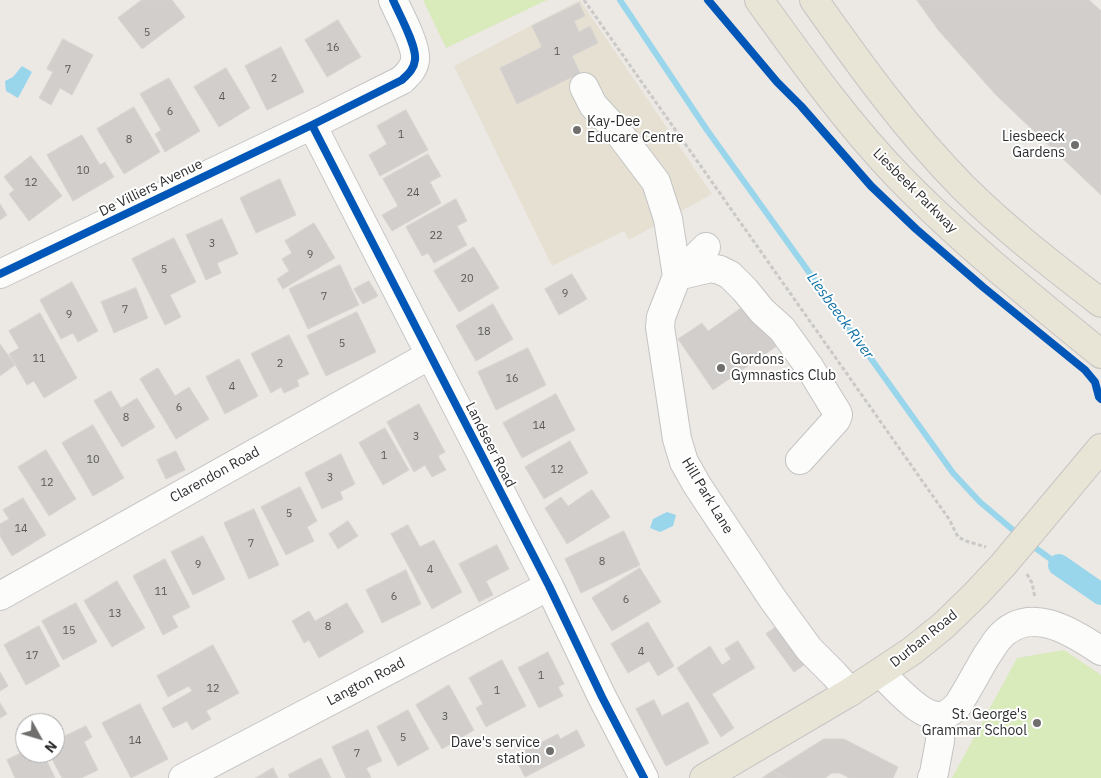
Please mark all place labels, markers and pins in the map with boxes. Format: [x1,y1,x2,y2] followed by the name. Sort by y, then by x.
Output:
[587,114,684,146] place label: Kay-Dee Educare Centre
[571,124,583,136] marker: Kay-Dee Educare Centre
[1002,129,1065,162] place label: Liesbeeck Gardens
[1069,139,1081,151] marker: Liesbeeck Gardens
[731,352,836,384] place label: Gordons Gymnastics Club
[715,362,727,374] marker: Gordons Gymnastics Club
[922,707,1027,740] place label: St. George's Grammar School
[1031,717,1043,729] marker: St. George's Grammar School
[451,735,540,768] place label: Dave's service station
[544,745,556,757] marker: Dave's service station

